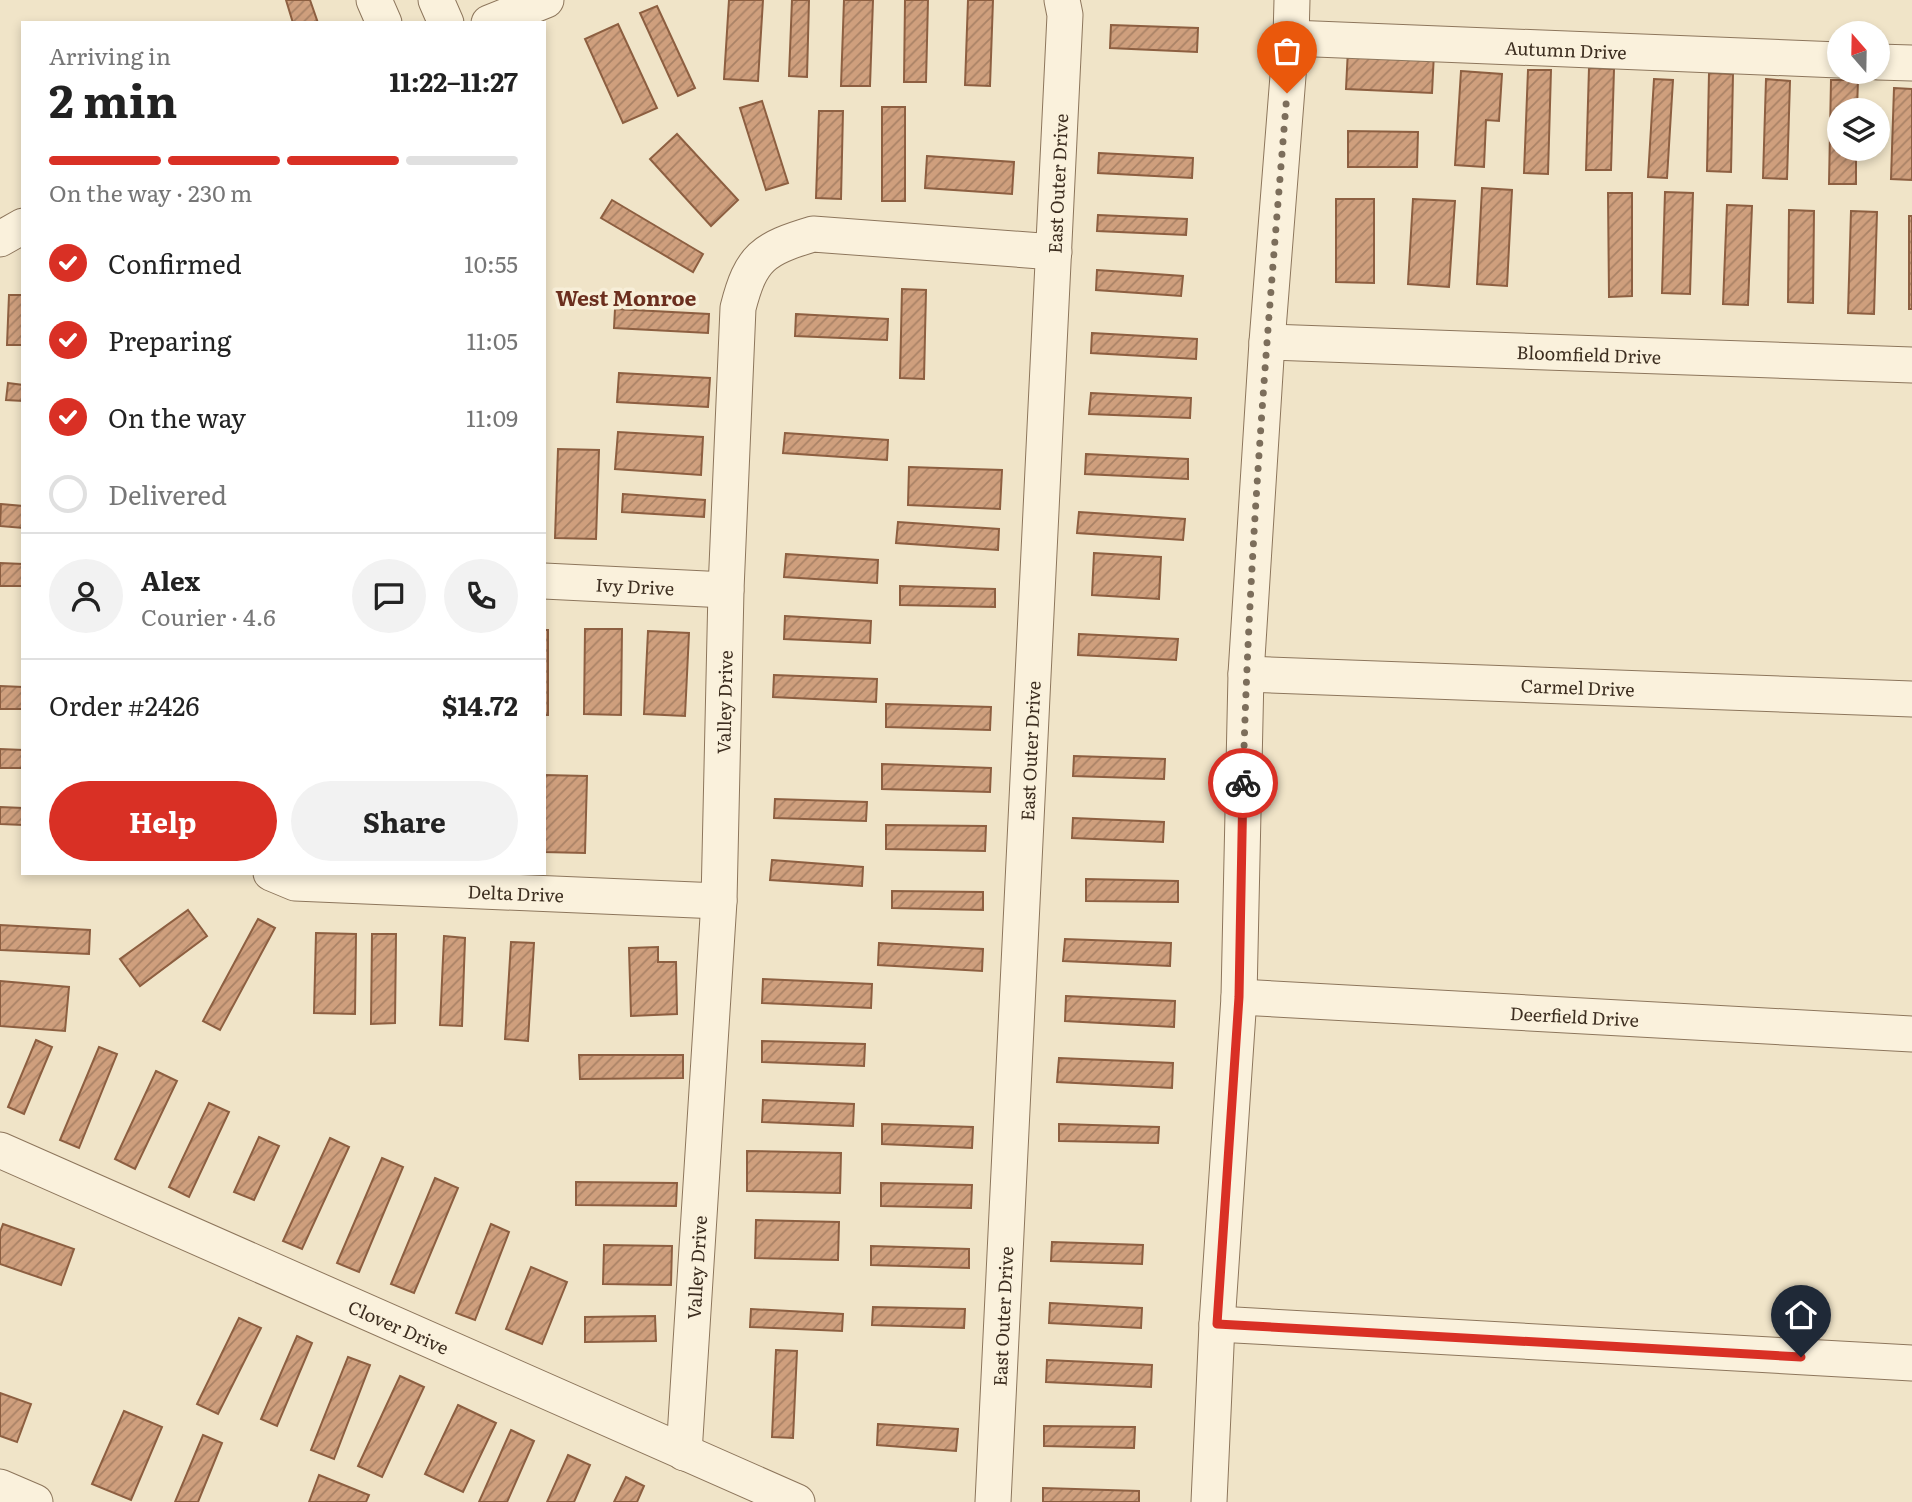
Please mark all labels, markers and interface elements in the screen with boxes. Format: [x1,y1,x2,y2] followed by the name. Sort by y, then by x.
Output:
[1257,21,1317,93] pin
[1827,21,1890,84] north arrow
[1827,21,1890,161] map controls
[1268,32,1306,70] icon: bag
[1504,33,1627,65] street label: Autumn Drive
[49,38,171,72] text: Arriving in
[389,61,518,100] text: 11:22–11:27
[49,64,178,132] text: 2 min
[1827,98,1890,161] button: layers
[1040,113,1074,254] street label: East Outer Drive
[49,175,252,209] text: On the way · 230 m
[108,243,242,282] text: Confirmed
[49,244,87,282] icon: check
[464,246,518,280] text: 10:55
[555,281,697,312] district label: West Monroe
[108,320,231,359] text: Preparing
[49,321,87,359] icon: check
[467,323,518,357] text: 11:05
[1516,337,1662,370] street label: Bloomfield Drive
[108,397,246,436] text: On the way
[49,398,87,436] icon: check
[466,400,518,434] text: 11:09
[108,474,227,513] text: Delivered
[49,559,123,633] button: person
[352,559,426,633] button: chat
[444,559,518,633] button: phone
[141,560,200,599] text: Alex
[595,570,675,601] street label: Ivy Drive
[141,599,276,633] text: Courier · 4.6
[709,650,738,754] street label: Valley Drive
[1520,671,1635,702] street label: Carmel Drive
[1012,680,1046,822] street label: East Outer Drive
[49,685,199,724] text: Order #2426
[442,685,518,724] text: $14.72
[1208,748,1278,818] courier
[1224,764,1262,802] icon: bike
[49,781,277,861] button: Help
[291,781,518,861] button: Share
[467,877,565,908] street label: Delta Drive
[1509,998,1640,1032] street label: Deerfield Drive
[679,1215,713,1320] street label: Valley Drive
[985,1246,1019,1387] street label: East Outer Drive
[1771,1285,1831,1357] pin
[344,1292,453,1360] street label: Clover Drive
[1782,1296,1820,1334] icon: home

